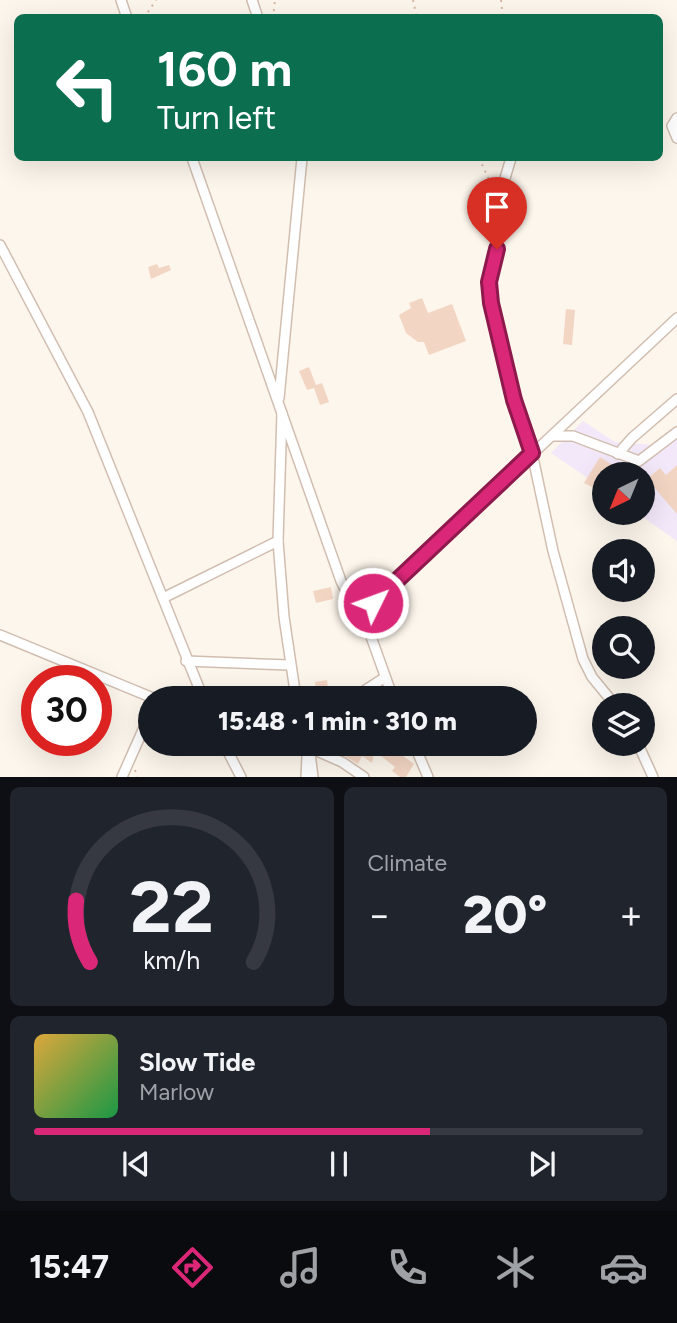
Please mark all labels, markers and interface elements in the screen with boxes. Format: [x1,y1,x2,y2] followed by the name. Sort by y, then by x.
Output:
[157,39,292,98] text: 160 m
[42,42,133,133] icon: left
[157,99,276,137] text: Turn left
[467,177,527,249] pin
[478,188,516,226] icon: arrive
[592,462,654,525] north arrow
[592,462,655,756] map controls
[592,539,655,602] button: sound
[336,566,410,640] position arrow
[592,616,655,679] button: search
[21,665,112,756] speed limit sign: 30
[592,693,655,756] button: layers
[218,705,457,737] text: 15:48 · 1 min · 310 m
[368,849,447,877] text: Climate
[130,864,214,951] text: 22
[463,884,547,946] text: 20°
[368,892,391,938] text: −
[619,892,643,938] text: +
[143,945,200,975] text: km/h
[139,1046,255,1078] text: Slow Tide
[139,1078,214,1106] text: Marlow
[117,1145,155,1183] icon: previous
[320,1145,358,1183] icon: pause
[523,1145,561,1183] icon: next
[168,1243,217,1292] icon: directions
[276,1243,325,1292] icon: music
[383,1243,432,1292] icon: phone
[491,1243,540,1292] icon: climate
[599,1243,648,1292] icon: car
[29,1248,109,1286] text: 15:47

